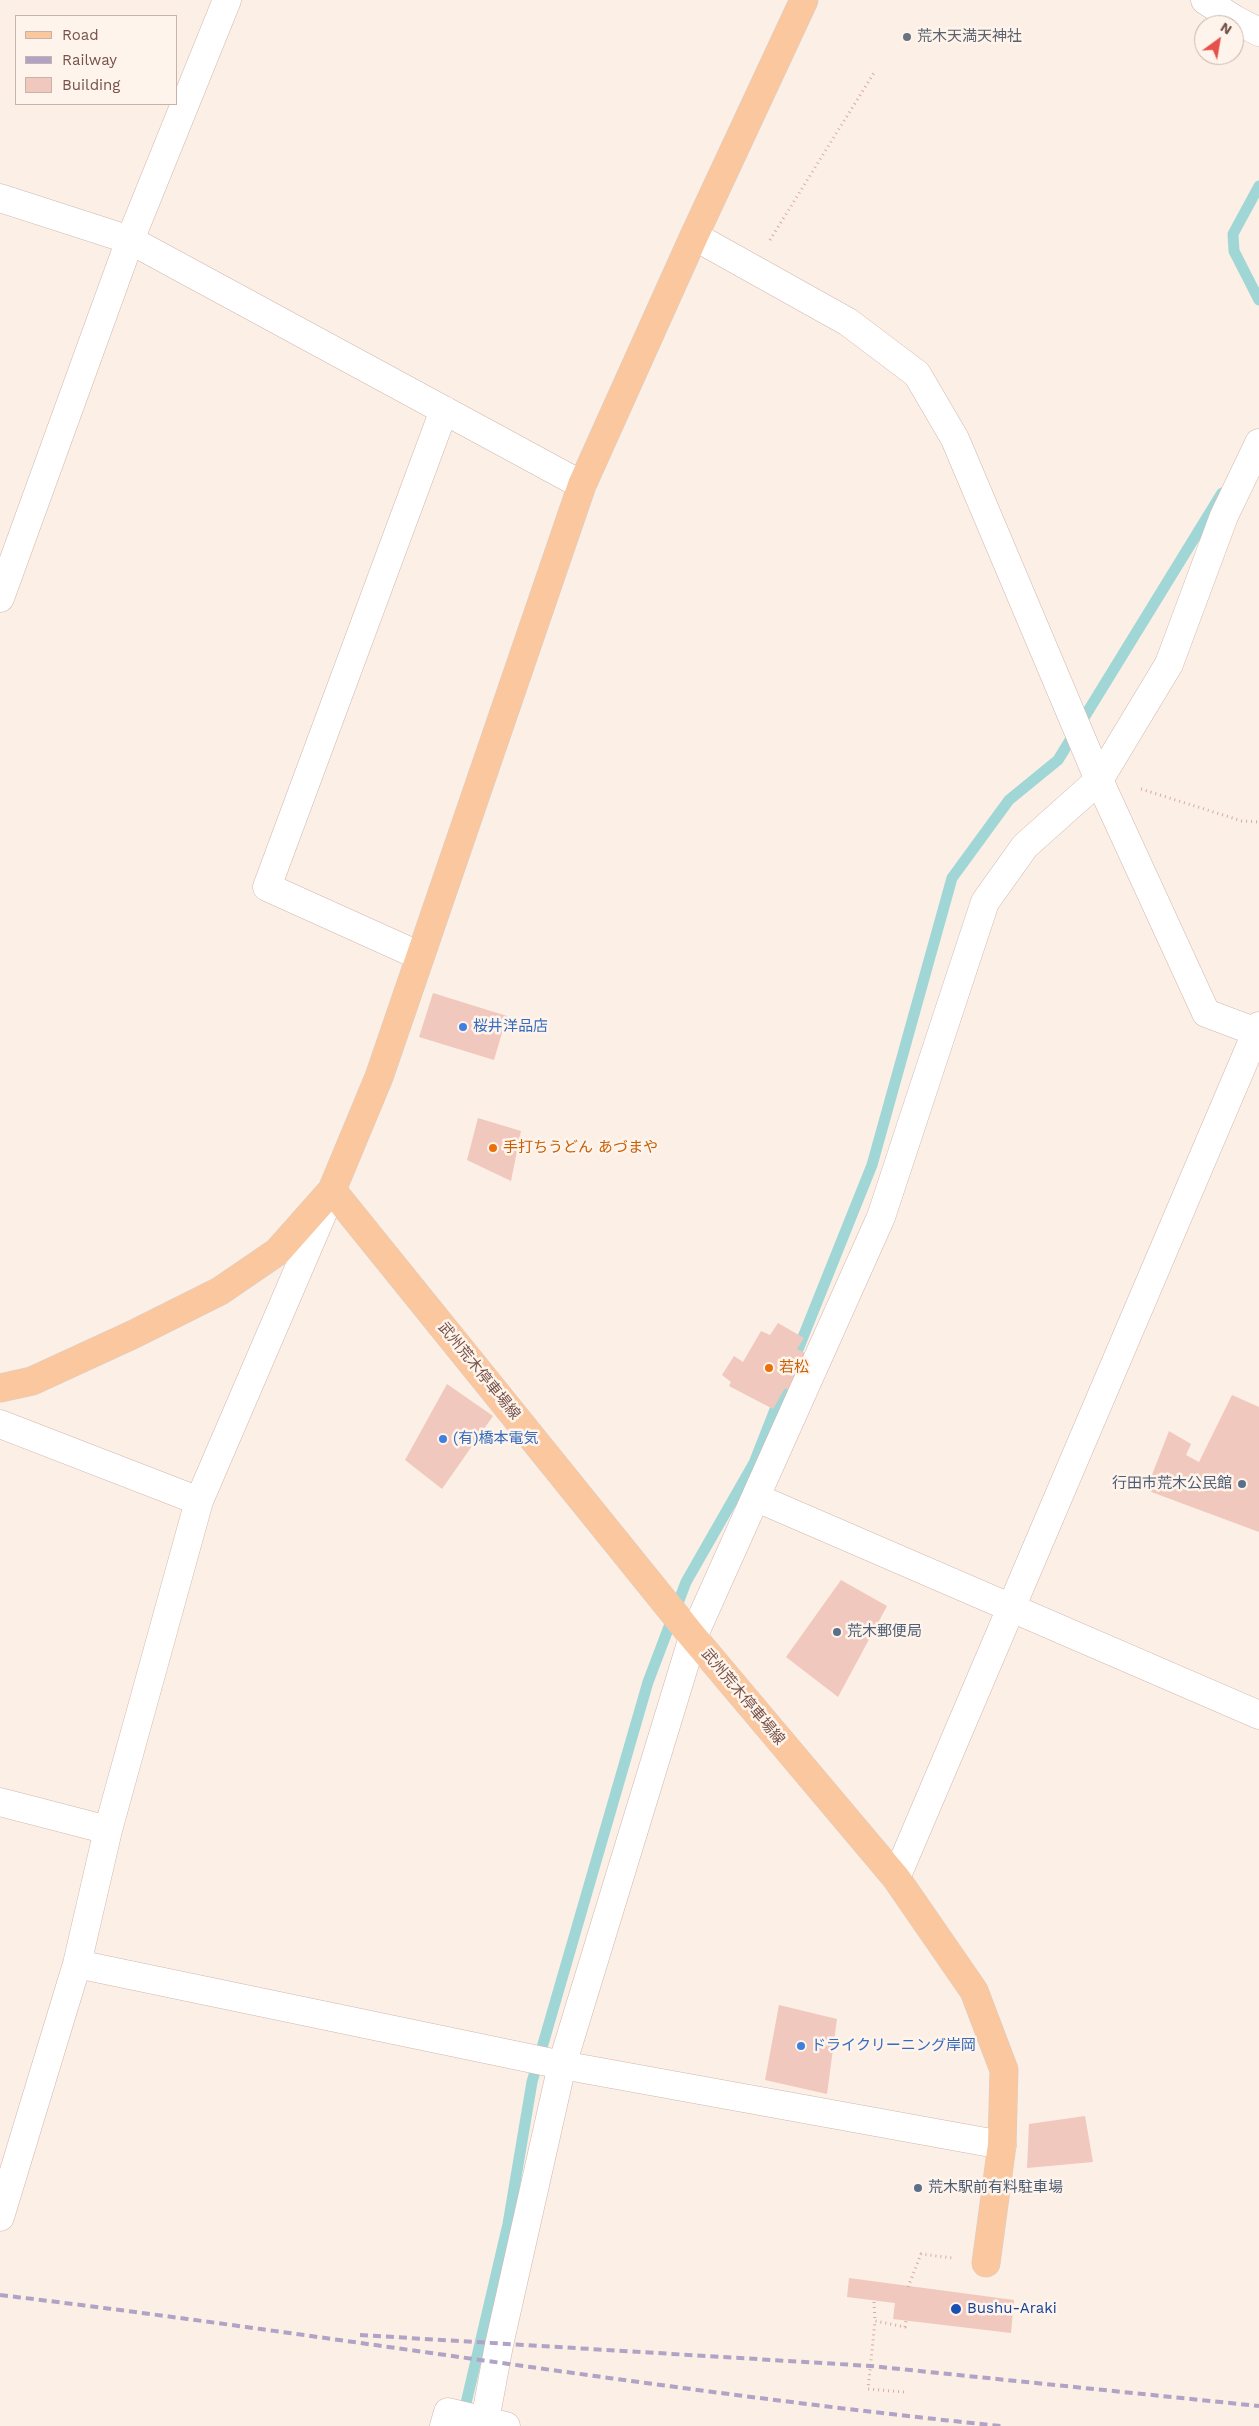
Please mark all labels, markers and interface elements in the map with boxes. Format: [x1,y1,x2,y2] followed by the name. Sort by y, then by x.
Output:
[15,15,178,105] legend
[1194,15,1244,65] north arrow
[1218,19,1235,38] text: N
[62,26,99,44] text: Road
[917,28,1022,46] place label: 荒木天満天神社
[901,31,913,43] marker: 荒木天満天神社
[62,51,117,69] text: Railway
[62,76,120,94] text: Building
[473,1018,548,1036] place label: 桜井洋品店
[457,1021,469,1033] marker: 桜井洋品店
[503,1139,658,1157] place label: 手打ちうどん あづまや
[487,1142,499,1154] marker: 手打ちうどん あづまや
[434,1319,524,1423] street label: 武州荒木停車場線
[779,1359,809,1377] place label: 若松
[763,1362,775,1374] marker: 若松
[453,1430,538,1448] place label: (有)橋本電気
[437,1433,449,1445] marker: (有)橋本電気
[1112,1475,1232,1493] place label: 行田市荒木公民館
[1236,1478,1248,1490] marker: 行田市荒木公民館
[847,1623,922,1641] place label: 荒木郵便局
[831,1626,843,1638] marker: 荒木郵便局
[698,1645,788,1749] street label: 武州荒木停車場線
[811,2037,976,2055] place label: ドライクリーニング岸岡
[795,2040,807,2052] marker: ドライクリーニング岸岡
[928,2179,1063,2197] place label: 荒木駅前有料駐車場
[912,2182,924,2194] marker: 荒木駅前有料駐車場
[967,2300,1057,2318] place label: Bushu-Araki
[949,2302,963,2316] marker: Bushu-Araki

